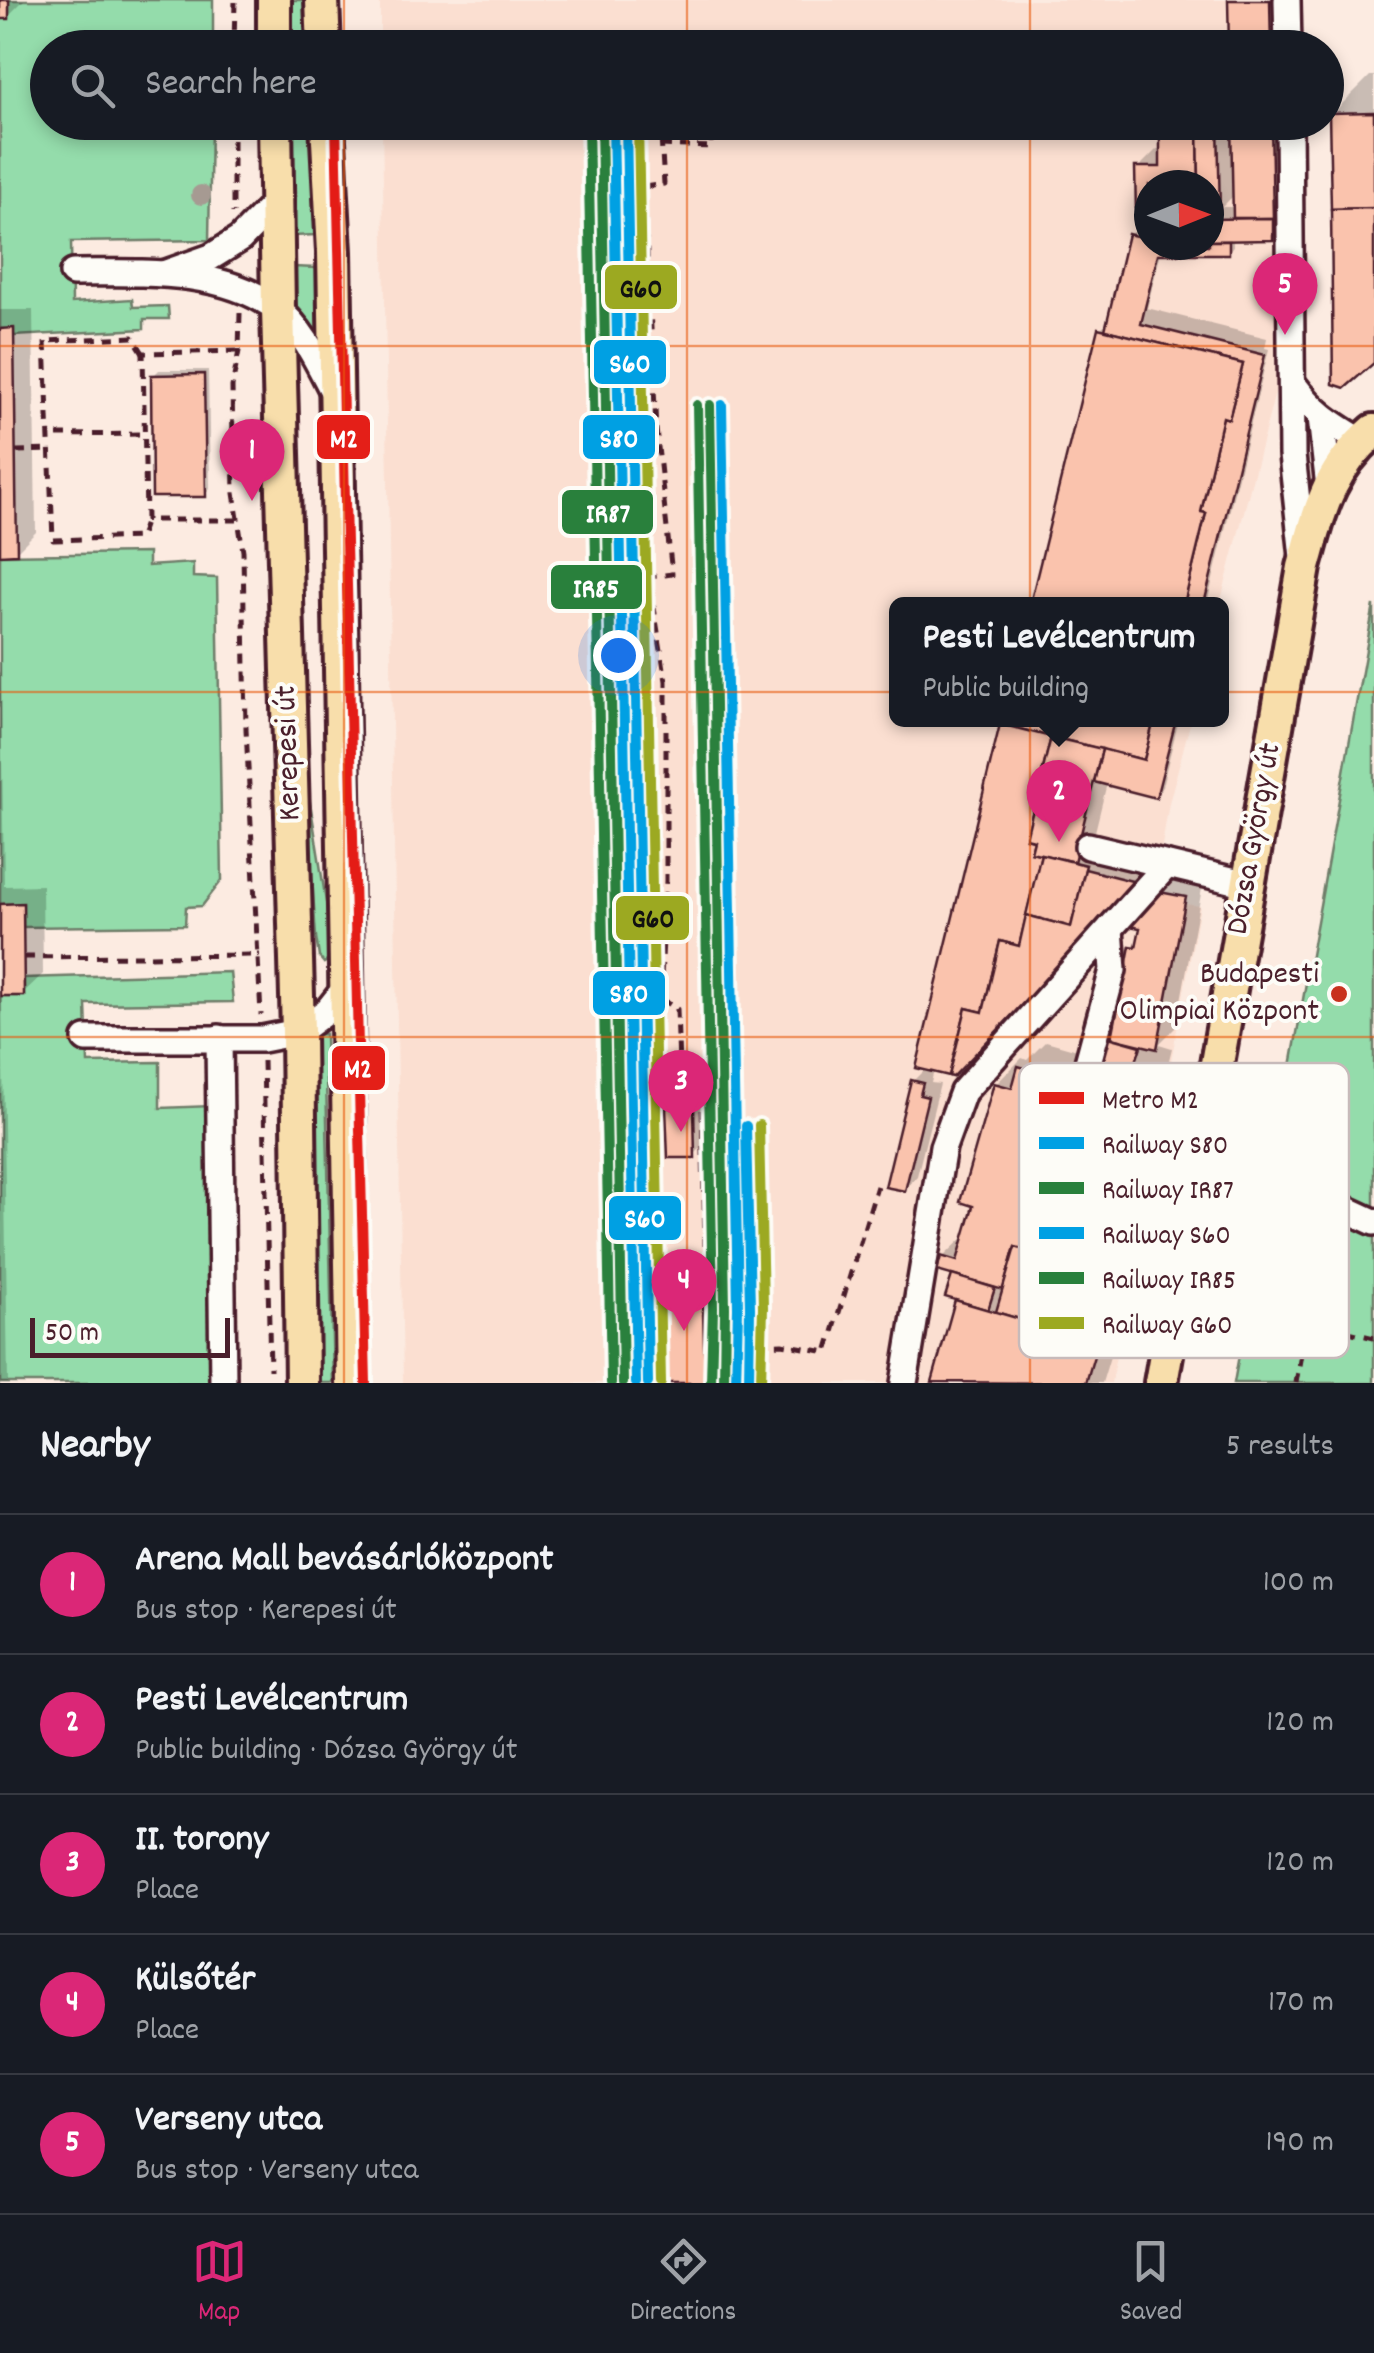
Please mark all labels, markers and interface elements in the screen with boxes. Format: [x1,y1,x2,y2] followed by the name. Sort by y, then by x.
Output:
[30,30,1344,140] search box
[65,58,120,113] icon: search
[145,58,317,113] text: Search here
[1134,170,1224,260] north arrow
[1252,252,1318,335] pin: 5
[603,263,679,311] line badge: G60
[619,272,663,312] text: G60
[592,338,668,386] line badge: S60
[609,347,651,387] text: S60
[315,413,372,461] line badge: M2
[581,413,657,461] line badge: S80
[220,418,284,501] pin: 1
[330,422,358,462] text: M2
[600,422,638,462] text: S80
[560,488,655,536] line badge: IR87
[586,497,630,537] text: IR87
[549,563,644,611] line badge: IR85
[573,572,619,612] text: IR85
[889,597,1229,727] popup
[922,612,1196,667] text: Pesti Levélcentrum
[593,630,644,681] your location
[922,667,1089,713] text: Public building
[265,684,315,822] street label: Kerepesi út
[1217,739,1296,938] street label: Dózsa György út
[1026,760,1092,842] pin: 2
[614,894,691,942] line badge: G60
[631,902,675,942] text: G60
[1120,953,1319,1036] place label: Budapesti Olimpiai Központ
[591,969,667,1017] line badge: S80
[610,977,648,1017] text: S80
[1328,983,1350,1005] marker: Budapesti Olimpiai Központ
[330,1044,387,1092] line badge: M2
[648,1050,714,1132] pin: 3
[344,1052,372,1092] text: M2
[1019,1063,1349,1358] legend
[1102,1083,1199,1123] text: Metro M2
[1102,1128,1228,1168] text: Railway S80
[1102,1173,1234,1213] text: Railway IR87
[607,1194,683,1242] line badge: S60
[624,1202,666,1242] text: S60
[1102,1218,1231,1258] text: Railway S60
[652,1248,716,1331] pin: 4
[1102,1263,1236,1303] text: Railway IR85
[1102,1308,1233,1348] text: Railway G60
[30,1313,230,1358] scale bar
[45,1315,99,1355] text: 50 m
[40,1418,150,1478] text: Nearby
[1226,1425,1334,1471] text: 5 results
[135,1534,553,1589] text: Arena Mall bevásárlóközpont
[69,1561,76,1607] text: 1
[1263,1561,1334,1607] text: 100 m
[135,1589,397,1635] text: Bus stop · Kerepesi út
[135,1674,408,1729] text: Pesti Levélcentrum
[66,1701,79,1747] text: 2
[1266,1701,1334,1747] text: 120 m
[135,1729,517,1775] text: Public building · Dózsa György út
[135,1814,268,1869] text: II. torony
[65,1841,80,1887] text: 3
[1266,1841,1334,1887] text: 120 m
[135,1869,199,1915] text: Place
[135,1954,255,2009] text: Külsőtér
[66,1981,79,2027] text: 4
[1268,1981,1334,2027] text: 170 m
[135,2009,199,2055] text: Place
[135,2094,322,2149] text: Verseny utca
[65,2121,80,2167] text: 5
[1266,2121,1334,2167] text: 190 m
[135,2149,418,2195] text: Bus stop · Verseny utca
[192,2234,247,2334] tab: Map
[630,2234,736,2334] tab: Directions
[1120,2234,1182,2334] tab: Saved

